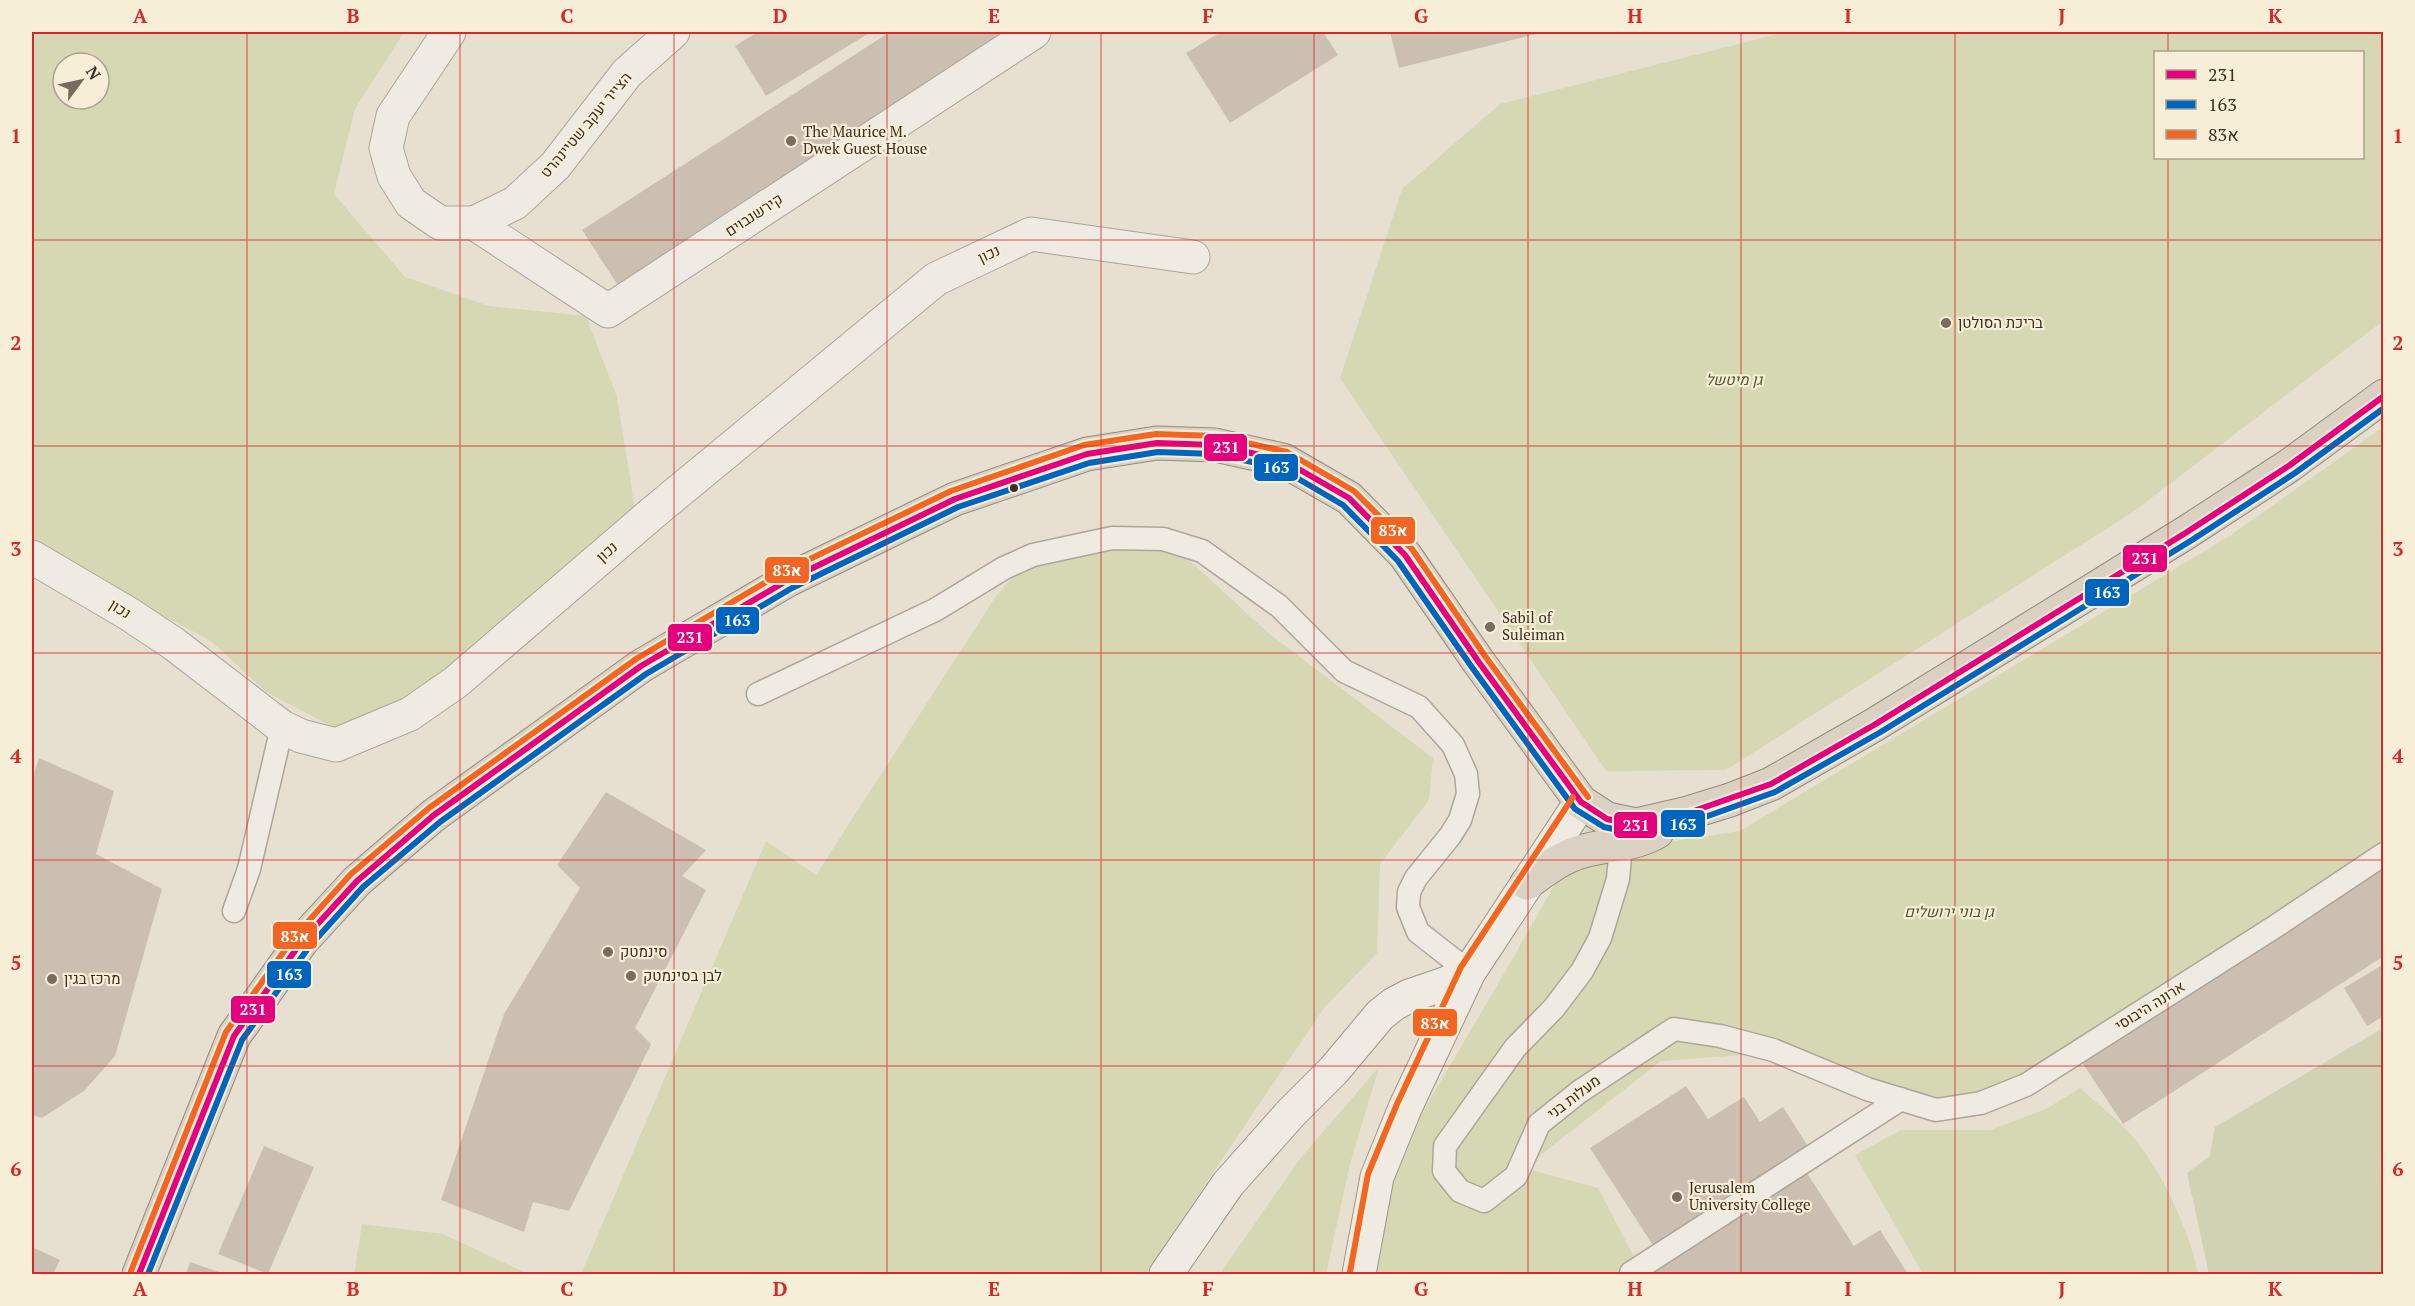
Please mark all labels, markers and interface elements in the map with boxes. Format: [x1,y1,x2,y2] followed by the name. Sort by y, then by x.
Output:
[133,2,148,29] text: A
[347,2,360,29] text: B
[560,2,574,29] text: C
[773,2,787,29] text: D
[988,2,1000,29] text: E
[1202,2,1214,29] text: F
[1414,2,1428,29] text: G
[1627,2,1643,29] text: H
[1844,2,1852,29] text: I
[2058,2,2066,29] text: J
[2268,2,2283,29] text: K
[51,51,111,111] north arrow
[2154,51,2364,159] legend
[81,62,106,84] text: N
[2208,62,2237,86] text: 231
[535,67,635,181] street label: הצייר יעקב שטיינהרט
[2208,92,2237,116] text: 163
[803,121,927,158] place label: The Maurice M. Dwek Guest House
[10,122,22,149] text: 1
[2208,122,2239,146] text: 83א
[2392,122,2404,149] text: 1
[784,134,798,148] marker: The Maurice M. Dwek Guest House
[721,188,786,240] street label: קירשנבוים
[974,239,1003,267] street label: נכון
[1958,312,2043,332] place label: בריכת הסולטן
[1939,316,1953,330] marker: בריכת הסולטן
[10,329,22,356] text: 2
[2392,329,2404,356] text: 2
[1706,369,1764,389] park label: גן מיטשל
[1203,433,1248,462] line badge: 231
[1212,436,1240,458] text: 231
[1253,453,1299,482] line badge: 163
[1262,456,1290,478] text: 163
[1008,482,1020,494] unlabelled marker
[1370,516,1416,545] line badge: 83א
[1379,519,1408,541] text: 83א
[10,535,22,562] text: 3
[2392,535,2404,562] text: 3
[591,536,621,566] street label: נכון
[2122,544,2168,573] line badge: 231
[2131,547,2159,569] text: 231
[764,556,810,584] line badge: 83א
[773,559,802,581] text: 83א
[2084,578,2130,607] line badge: 163
[2093,581,2121,603] text: 163
[106,594,135,623] street label: נכון
[715,606,760,635] line badge: 163
[1502,607,1565,644] place label: Sabil of Suleiman
[723,609,751,631] text: 163
[1483,620,1497,634] marker: Sabil of Suleiman
[667,623,713,652] line badge: 231
[676,626,704,648] text: 231
[10,742,22,769] text: 4
[2392,742,2404,769] text: 4
[1660,809,1706,838] line badge: 163
[1613,811,1658,839] line badge: 231
[1669,813,1697,835] text: 163
[1622,814,1650,836] text: 231
[1904,901,1995,921] park label: גן בוני ירושלים
[272,921,318,950] line badge: 83א
[281,925,310,947] text: 83א
[620,941,668,961] place label: סינמטק
[601,945,615,959] marker: סינמטק
[10,949,22,976] text: 5
[2392,949,2404,976] text: 5
[266,960,312,989] line badge: 163
[275,963,303,985] text: 163
[643,965,722,985] place label: לבן בסינמטק
[64,968,120,988] place label: מרכז בגין
[624,969,638,983] marker: לבן בסינמטק
[45,972,59,986] marker: מרכז בגין
[2111,976,2188,1035] street label: ארונה היבוסי
[230,995,276,1024] line badge: 231
[239,998,267,1020] text: 231
[1412,1008,1458,1037] line badge: 83א
[1421,1012,1450,1034] text: 83א
[1543,1070,1604,1123] street label: מעלות בני
[10,1155,22,1182] text: 6
[2392,1155,2404,1182] text: 6
[1689,1177,1811,1214] place label: Jerusalem University College
[1670,1190,1684,1204] marker: Jerusalem University College
[133,1275,148,1302] text: A
[347,1275,360,1302] text: B
[560,1275,574,1302] text: C
[773,1275,787,1302] text: D
[988,1275,1000,1302] text: E
[1202,1275,1214,1302] text: F
[1414,1275,1428,1302] text: G
[1627,1275,1643,1302] text: H
[1844,1275,1852,1302] text: I
[2058,1275,2066,1302] text: J
[2268,1275,2283,1302] text: K

